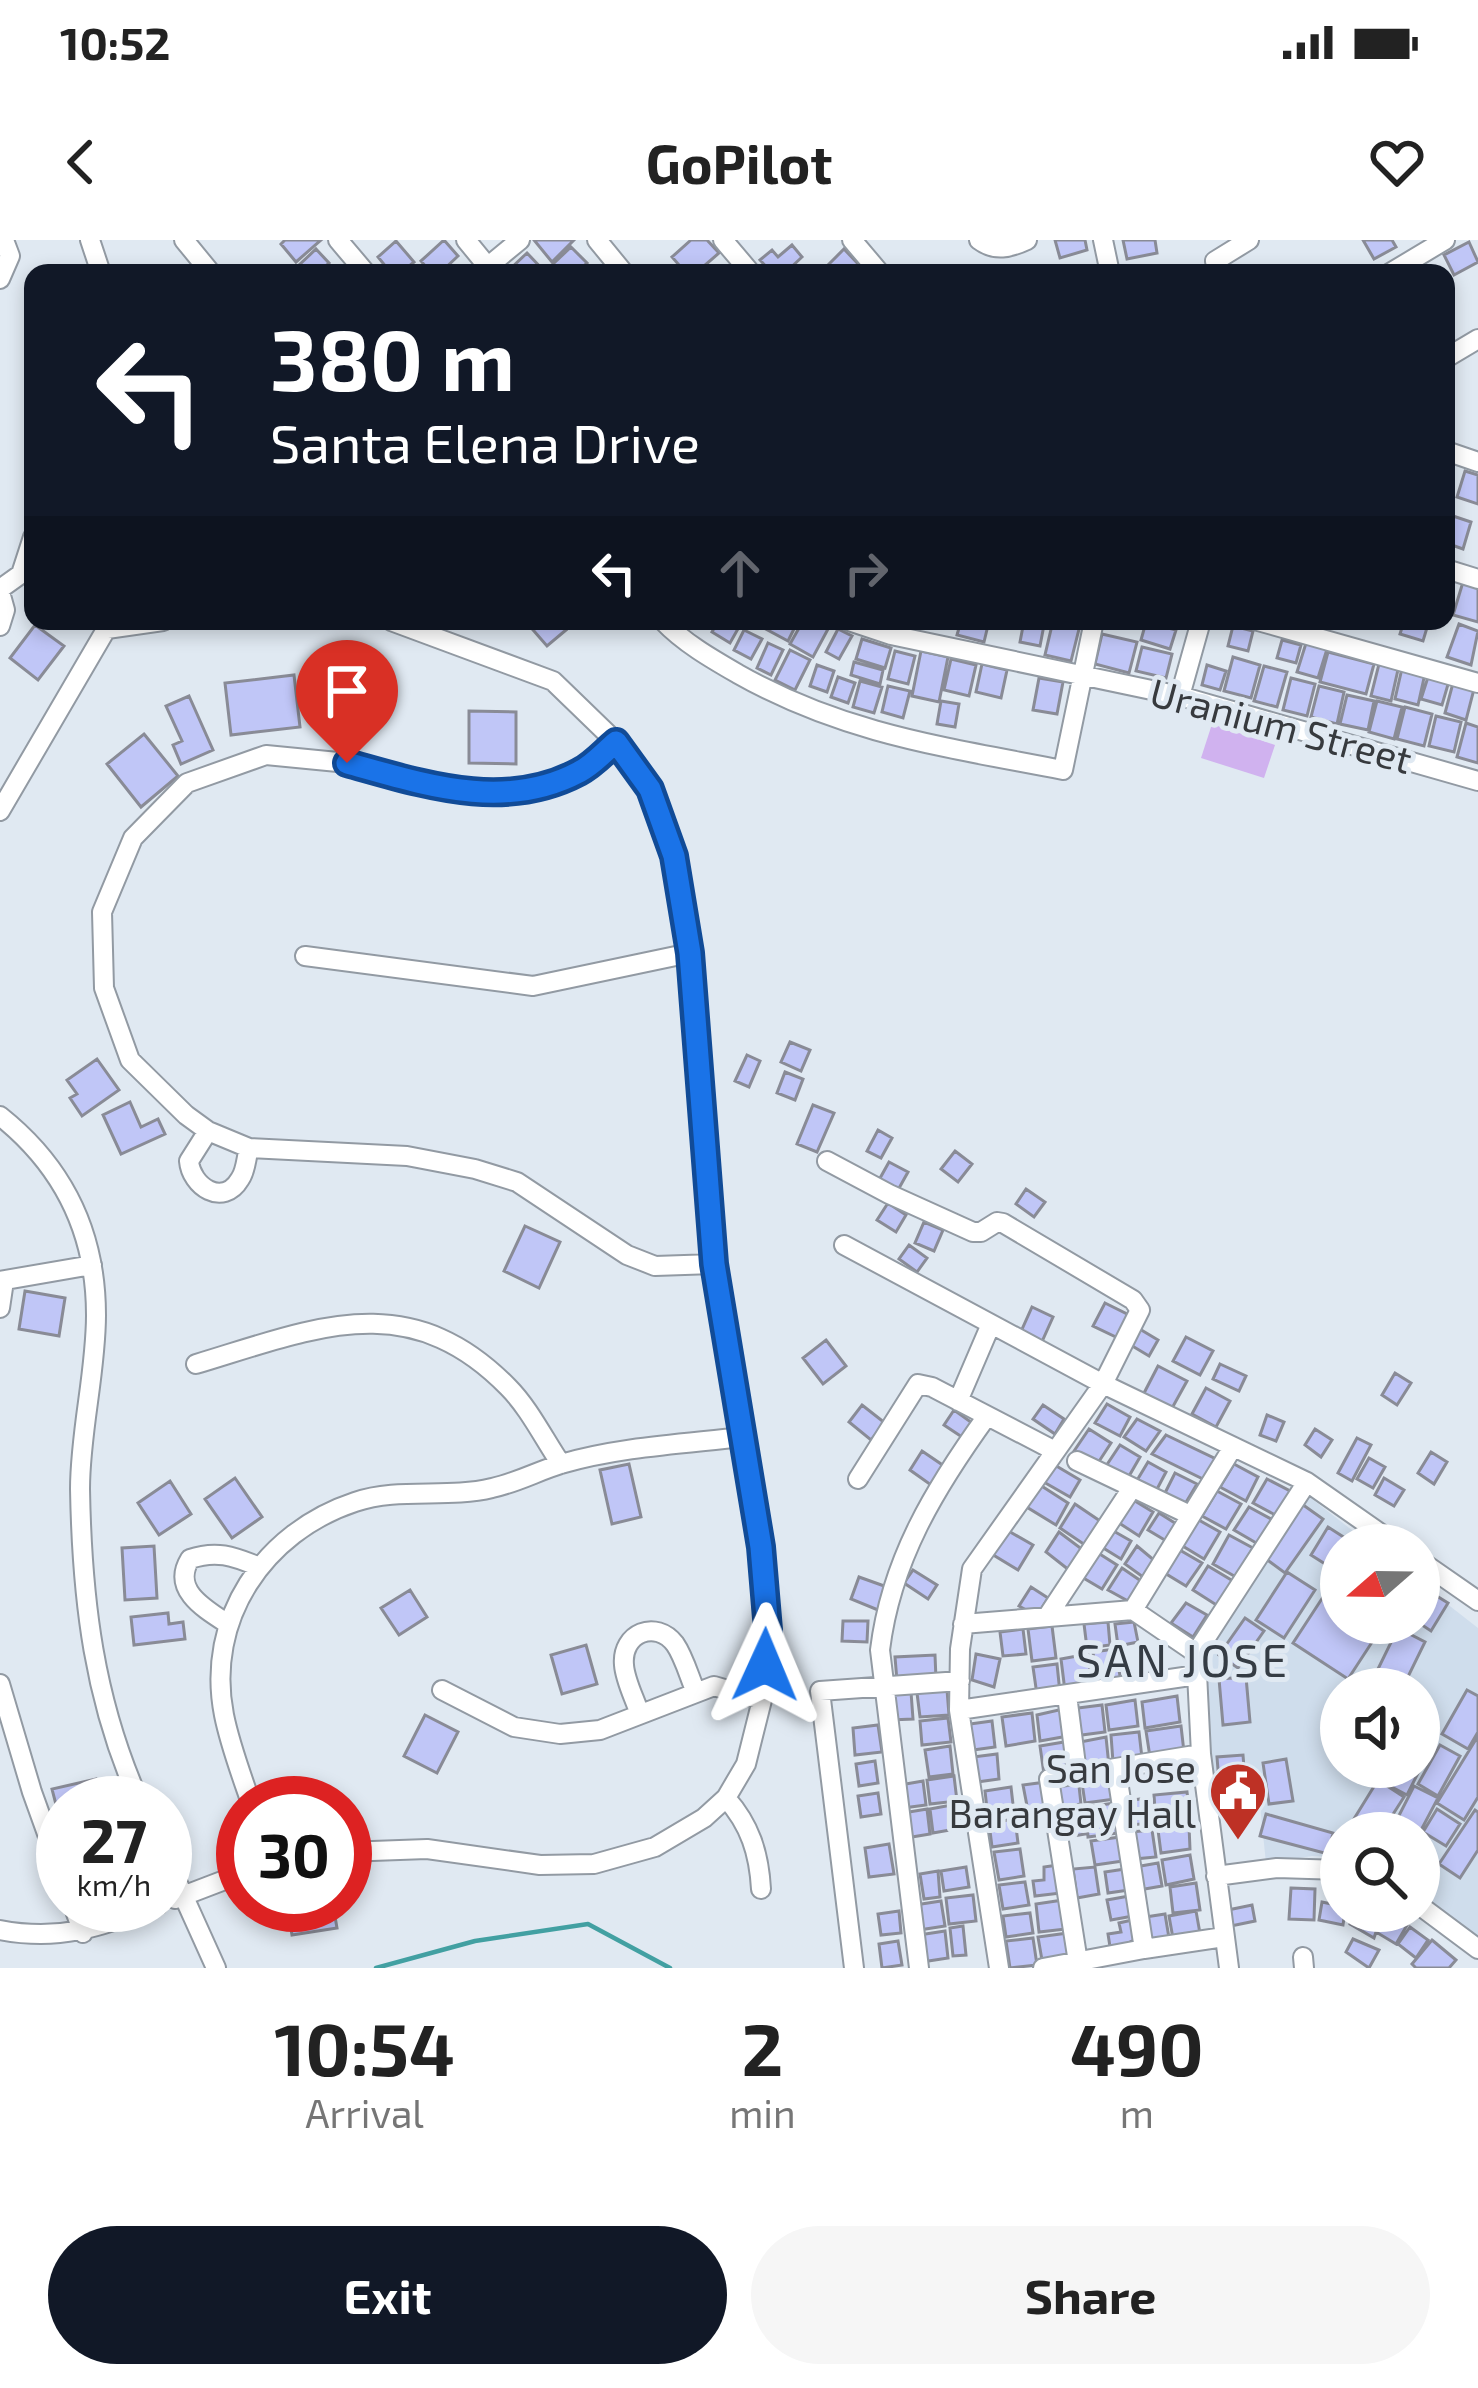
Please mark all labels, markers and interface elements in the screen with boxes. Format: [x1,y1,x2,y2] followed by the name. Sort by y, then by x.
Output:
[60,15,170,69] text: 10:52
[48,129,114,195] icon: back
[1364,129,1430,195] icon: heart
[646,130,832,195] text: GoPilot
[270,307,515,408] text: 380 m
[72,312,228,468] icon: left
[270,409,700,474] text: Santa Elena Drive
[581,540,647,606] icon: left
[707,540,773,606] icon: ahead
[833,540,899,606] icon: right
[296,640,398,763] pin
[314,658,380,724] icon: arrive
[1145,667,1417,782] street label: Uranium Street
[1320,1524,1440,1644] north arrow
[1320,1524,1440,1932] map controls
[702,1602,828,1728] position arrow
[1076,1632,1290,1686] district label: SAN JOSE
[1320,1668,1440,1788] button: sound
[949,1744,1196,1836] place label: San Jose Barangay Hall
[1207,1760,1269,1842] public building icon: San Jose Barangay Hall
[216,1776,372,1932] speed limit sign: 30
[81,1803,147,1875] text: 27
[1320,1812,1440,1932] button: search
[77,1866,151,1902] text: km/h
[274,2004,455,2090] text: 10:54
[742,2004,783,2090] text: 2
[1070,2004,1204,2090] text: 490
[305,2089,424,2136] text: Arrival
[729,2089,796,2136] text: min
[1120,2089,1154,2136] text: m
[48,2226,727,2364] button: Exit
[751,2226,1430,2364] button: Share

